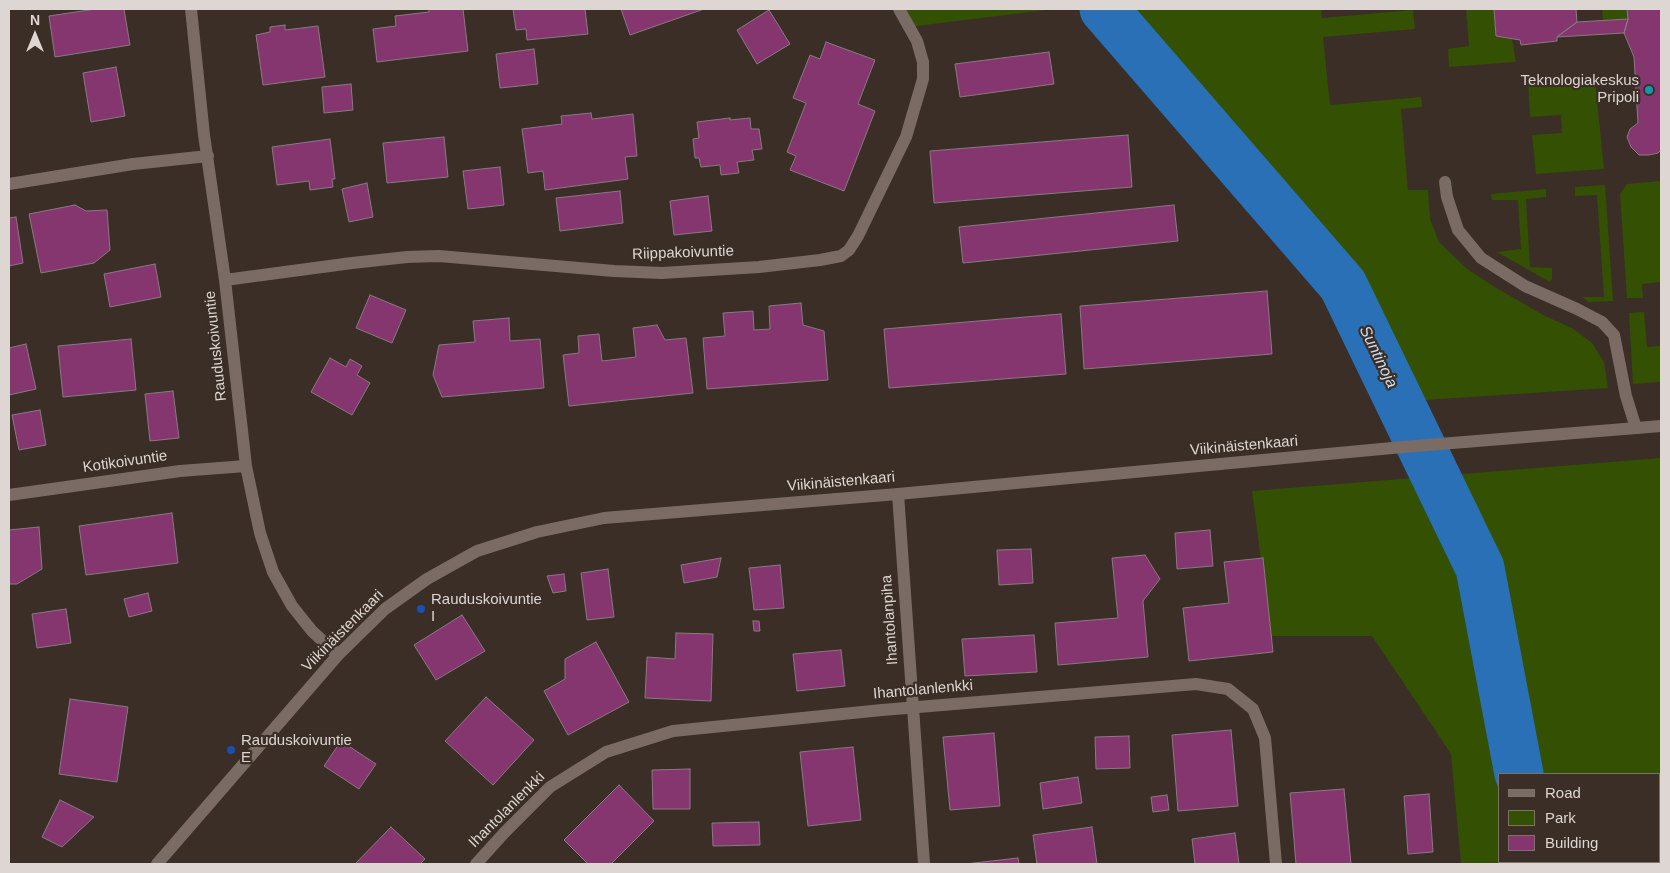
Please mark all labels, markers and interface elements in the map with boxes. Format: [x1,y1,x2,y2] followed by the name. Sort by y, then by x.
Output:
[10,10,60,60] north arrow
[30,12,40,28] text: N
[1521,72,1639,107] place label: Teknologiakeskus Pripoli
[1643,84,1655,96] marker: Teknologiakeskus Pripoli
[632,242,734,264] street label: Riippakoivuntie
[201,290,231,402] street label: Rauduskoivuntie
[1355,323,1401,391] water label: Suntinoja
[1189,432,1299,460] street label: Viikinäistenkaari
[82,447,168,477] street label: Kotikoivuntie
[786,468,896,496] street label: Viikinäistenkaari
[878,574,902,666] street label: Ihantolanpiha
[298,586,388,676] street label: Viikinäistenkaari
[431,591,542,626] place label: Rauduskoivuntie I
[415,603,427,615] marker: Rauduskoivuntie I
[872,677,974,703] street label: Ihantolanlenkki
[241,732,352,767] place label: Rauduskoivuntie E
[225,744,237,756] marker: Rauduskoivuntie E
[465,768,549,852] street label: Ihantolanlenkki
[1498,773,1660,863] legend
[1545,784,1581,801] text: Road
[1545,809,1576,826] text: Park
[1545,834,1598,851] text: Building

